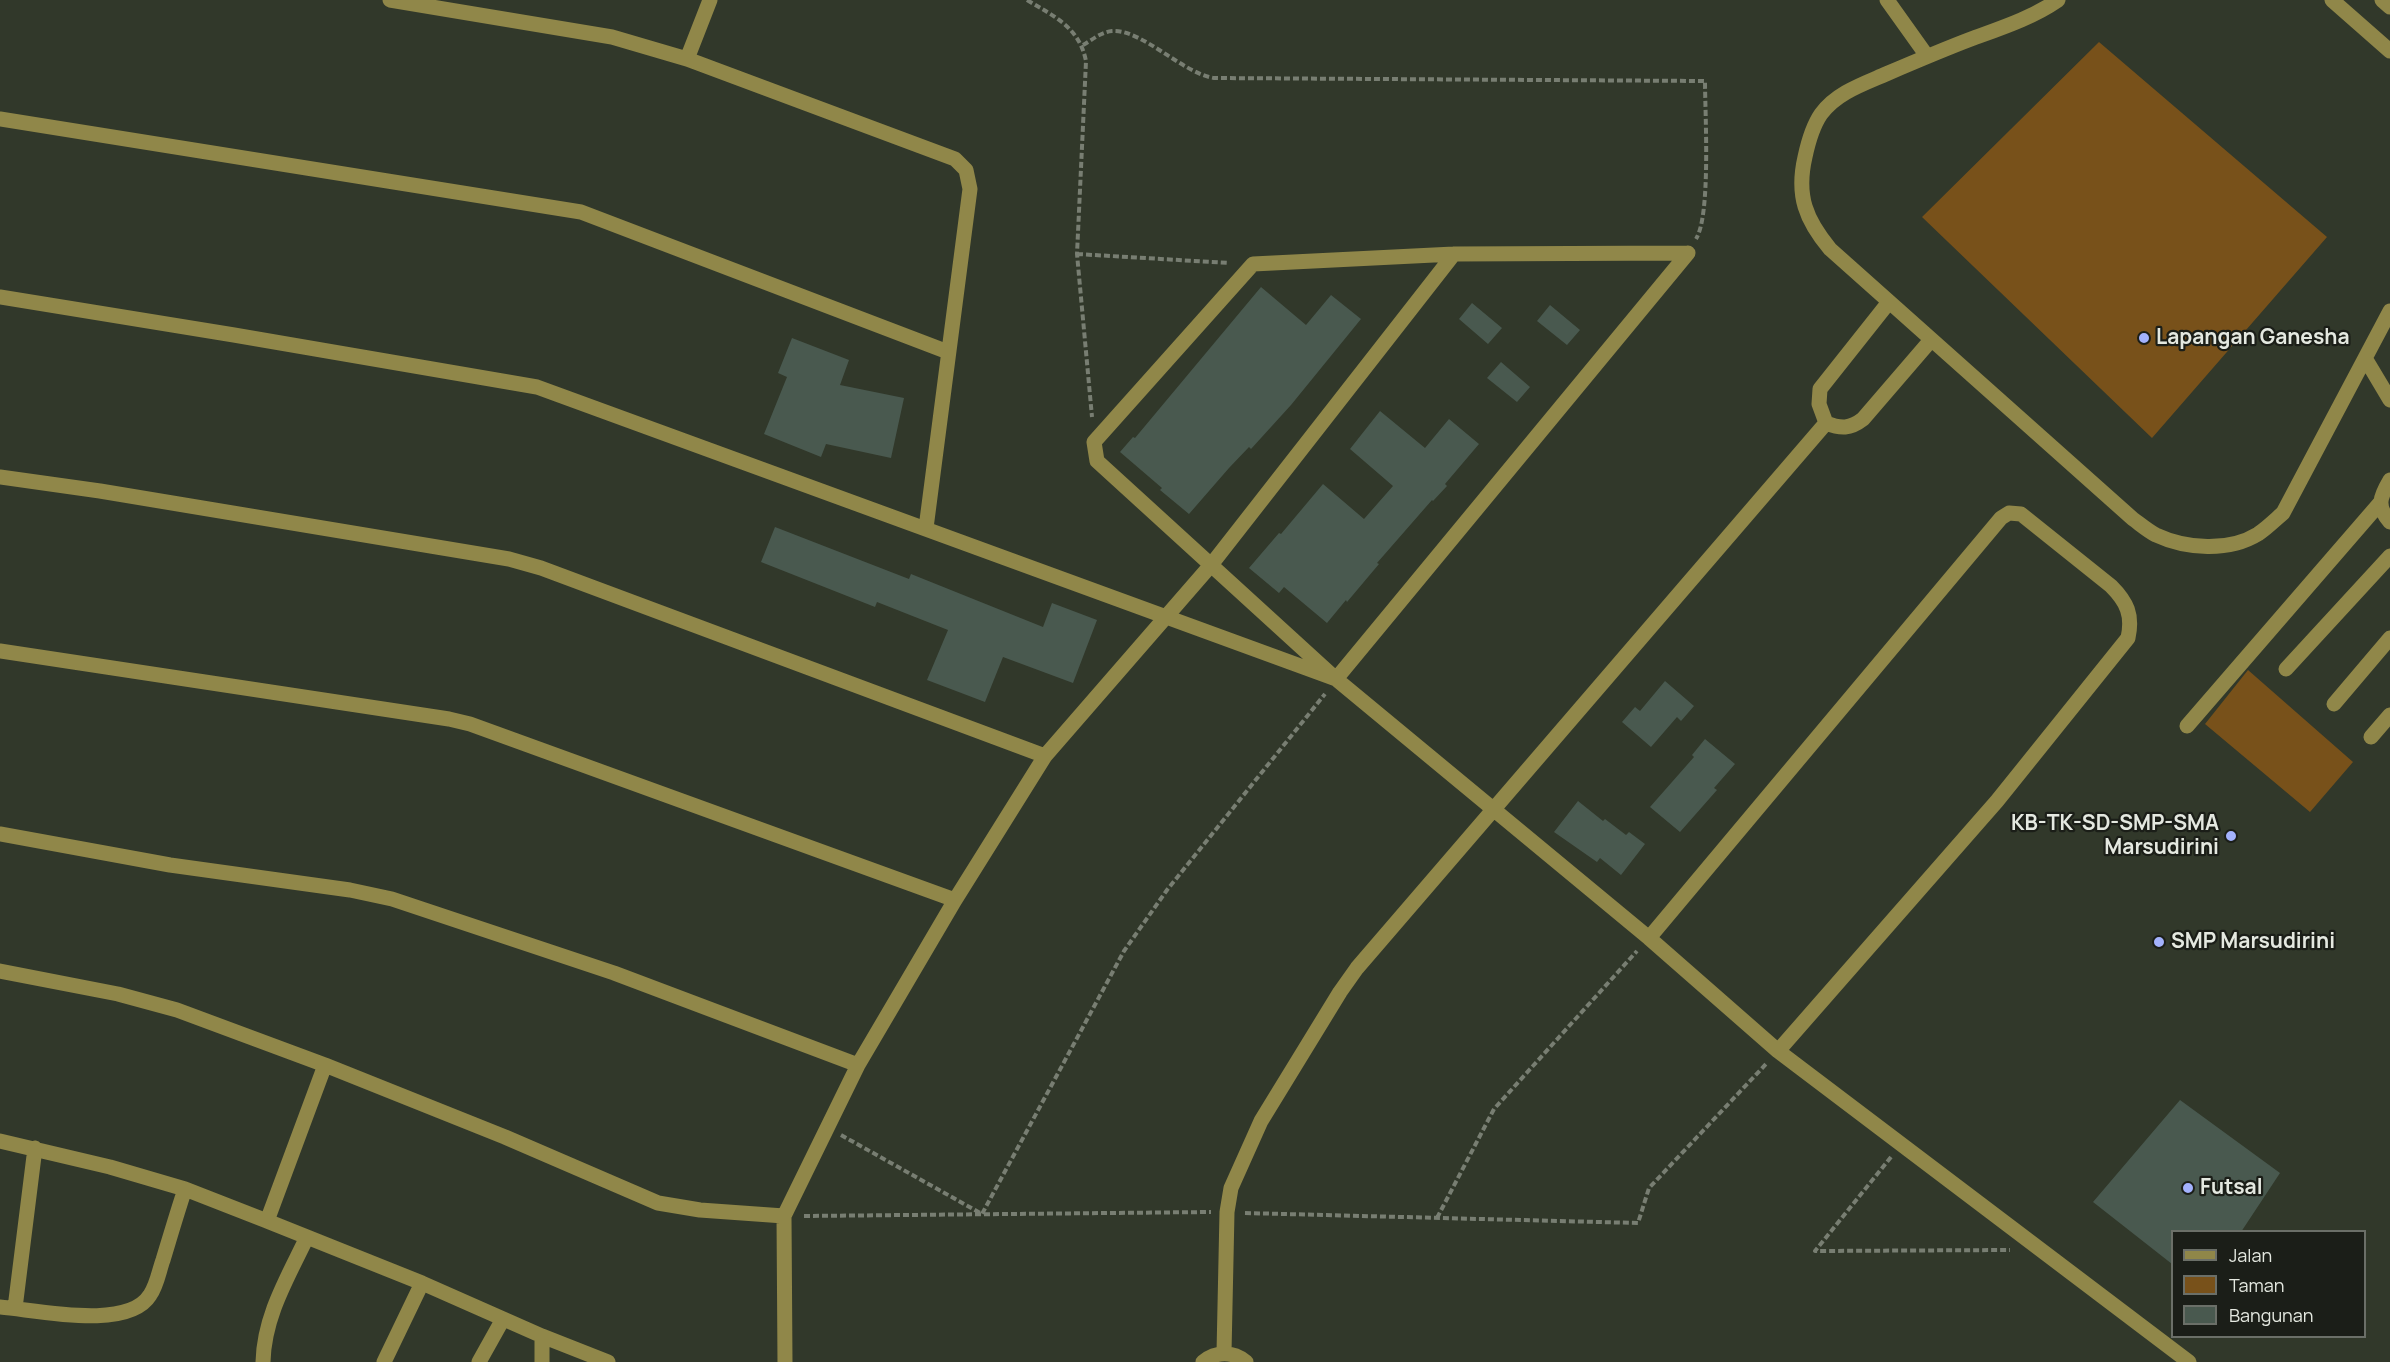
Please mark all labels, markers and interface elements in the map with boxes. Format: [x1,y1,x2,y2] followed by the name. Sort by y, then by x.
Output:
[2156,325,2350,351] place label: Lapangan Ganesha
[2137,331,2151,345] marker: Lapangan Ganesha
[2011,811,2219,861] place label: KB-TK-SD-SMP-SMA Marsudirini
[2224,829,2238,843] marker: KB-TK-SD-SMP-SMA Marsudirini
[2171,929,2335,955] place label: SMP Marsudirini
[2152,935,2166,949] marker: SMP Marsudirini
[2200,1175,2263,1201] place label: Futsal
[2181,1181,2195,1195] marker: Futsal
[2171,1230,2366,1338] legend
[2229,1243,2272,1267] text: Jalan
[2229,1273,2284,1297] text: Taman
[2229,1303,2313,1327] text: Bangunan

